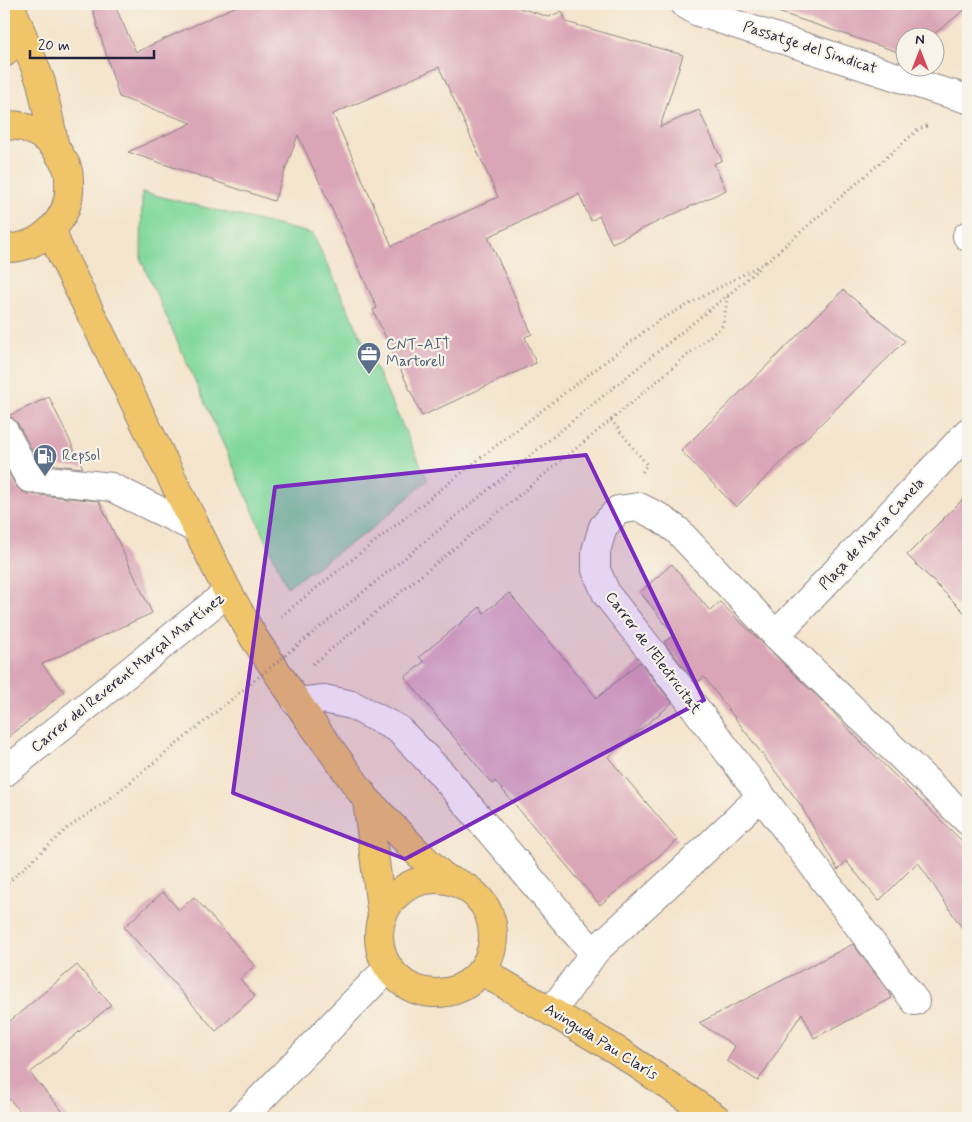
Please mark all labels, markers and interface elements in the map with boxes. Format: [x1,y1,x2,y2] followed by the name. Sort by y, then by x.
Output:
[740,17,880,80] street label: Passatge del Sindicat
[30,28,154,60] scale bar
[894,28,944,78] north arrow
[915,31,925,49] text: N
[38,36,70,56] text: 20 m
[386,335,451,372] place label: CNT-AIT Martorell
[356,341,382,375] office icon: CNT-AIT Martorell
[32,443,58,477] fuel station icon: Repsol
[62,446,100,466] place label: Repsol
[815,474,929,594] street label: Plaça de Maria Canela
[600,588,706,718] street label: Carrer de l'Electricitat
[27,589,229,757] street label: Carrer del Reverent Marçal Martínez
[540,999,662,1086] street label: Avinguda Pau Clarís

